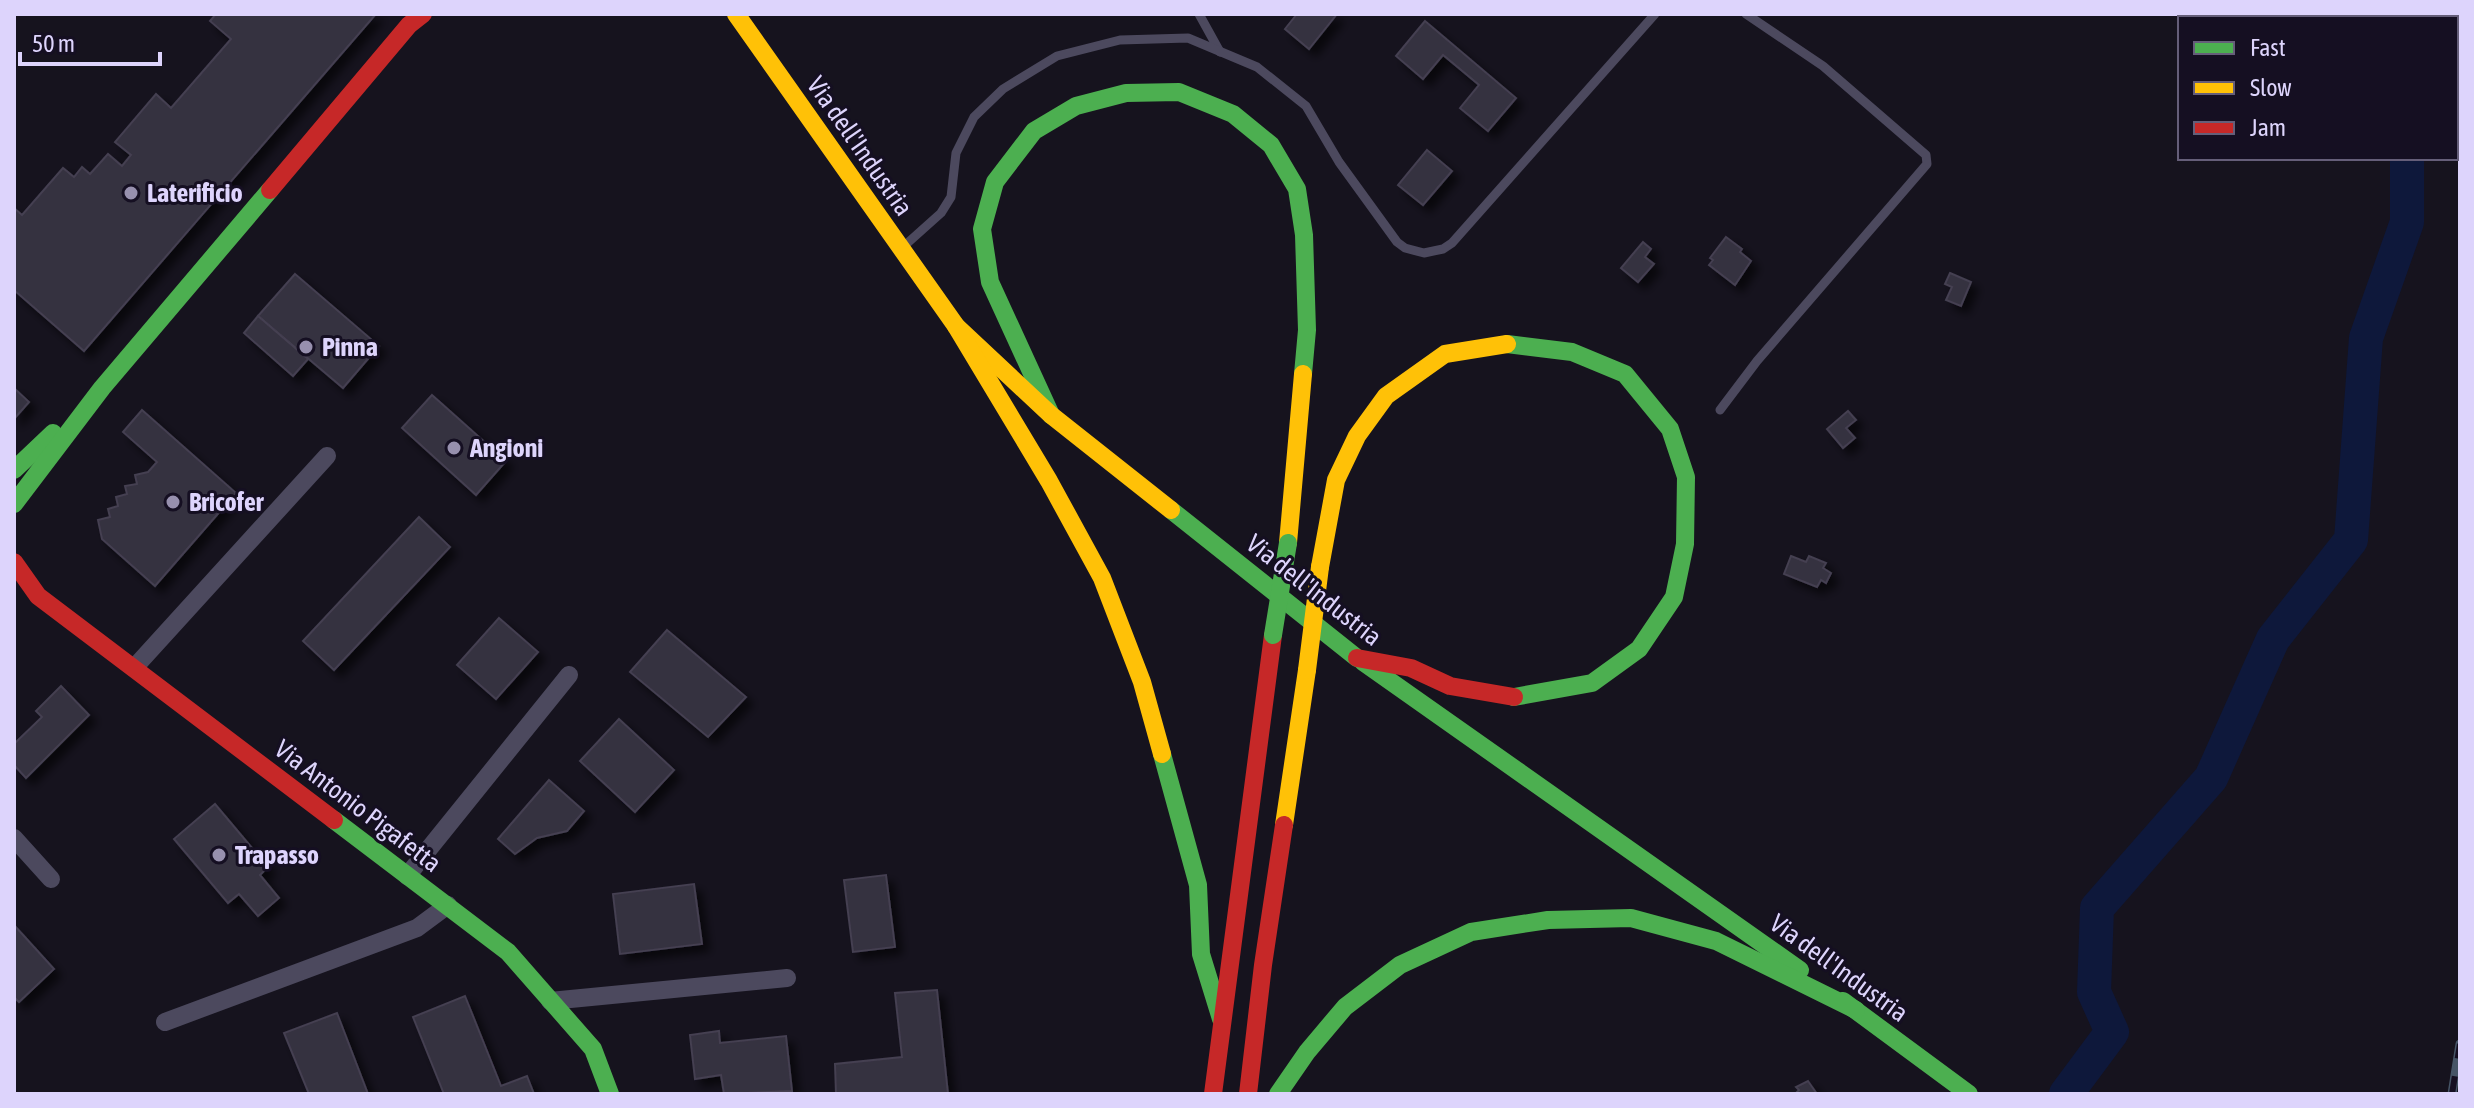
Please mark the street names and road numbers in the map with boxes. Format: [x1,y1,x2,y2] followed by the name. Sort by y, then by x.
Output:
[801,71,919,221] street label: Via dell'Industria
[1241,528,1387,652] street label: Via dell'Industria
[269,734,447,878] street label: Via Antonio Pigafetta
[1764,908,1914,1028] street label: Via dell'Industria

